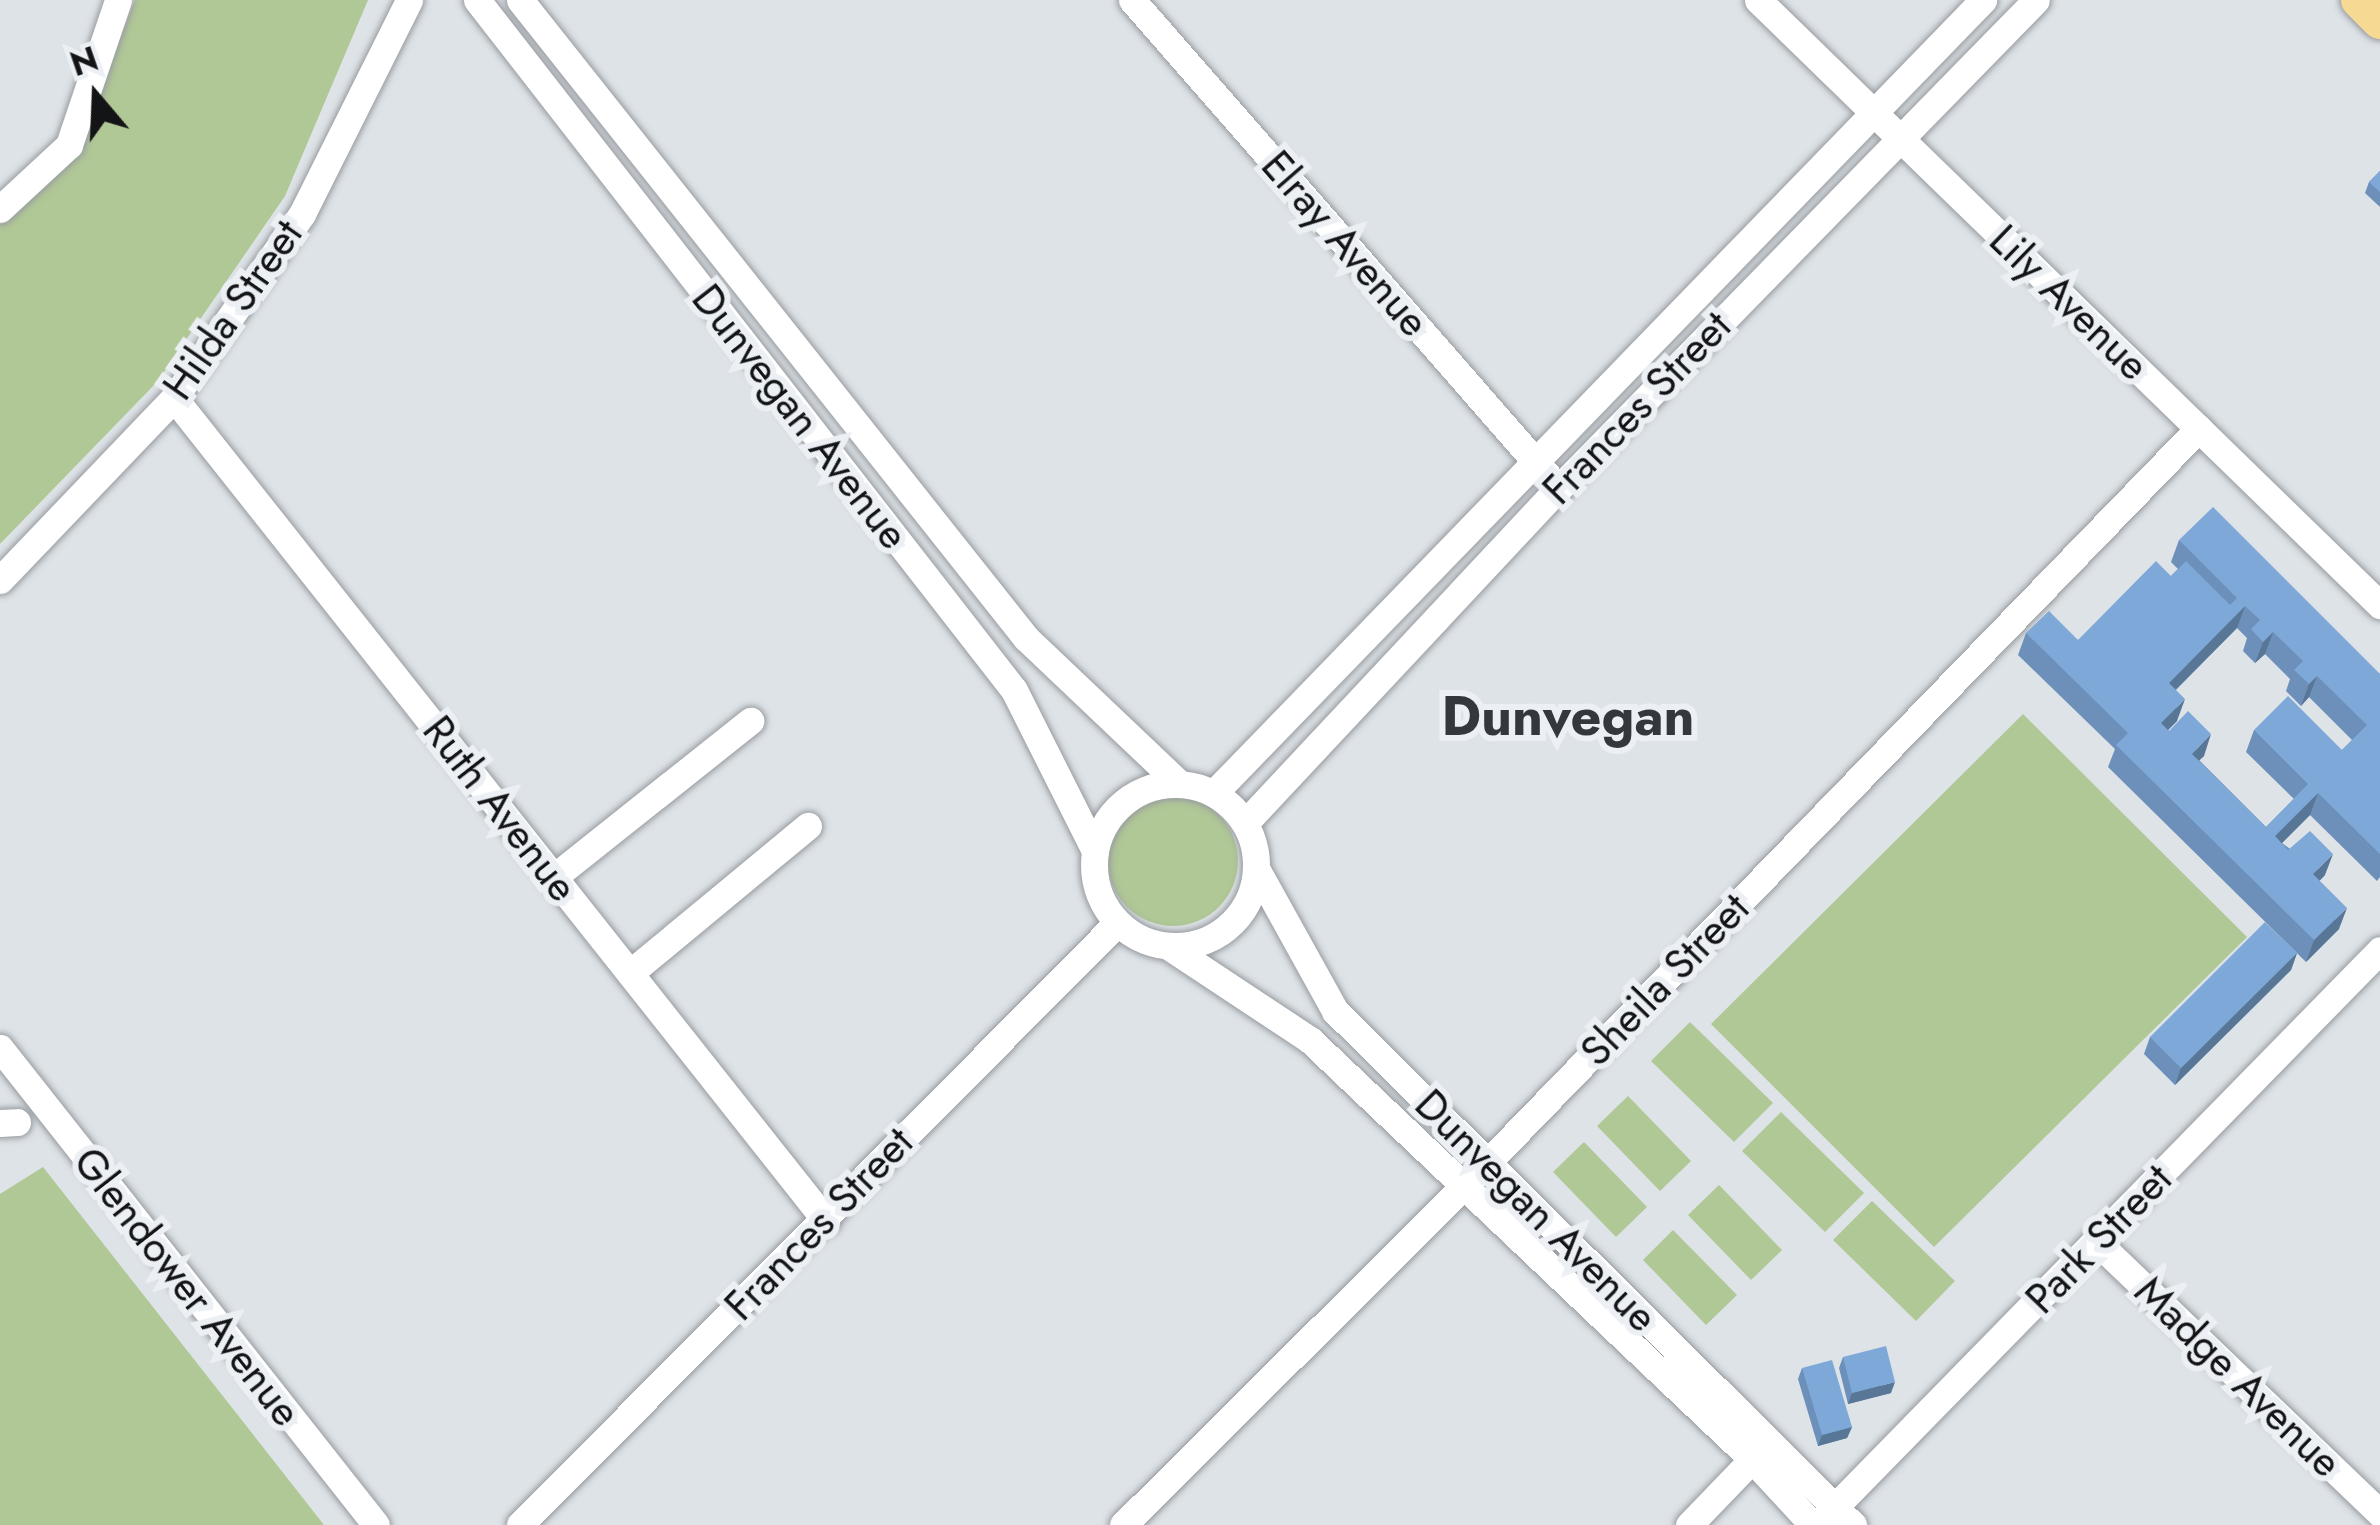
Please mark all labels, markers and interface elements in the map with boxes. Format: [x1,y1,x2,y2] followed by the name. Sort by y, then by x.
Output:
[64,35,104,88] text: N
[36,36,156,156] north arrow
[1251,141,1439,347] street label: Elray Avenue
[153,211,313,409] street label: Hilda Street
[1979,215,2159,391] street label: Lily Avenue
[681,275,919,559] street label: Dunvegan Avenue
[1533,301,1741,515] street label: Frances Street
[1441,684,1695,748] district label: Dunvegan
[412,706,588,912] street label: Ruth Avenue
[1570,883,1760,1077] street label: Sheila Street
[1404,1079,1668,1343] street label: Dunvegan Avenue
[715,1117,923,1331] street label: Frances Street
[63,1138,311,1436] street label: Glendower Avenue
[2016,1154,2182,1324] street label: Park Street
[2124,1266,2352,1488] street label: Madge Avenue

